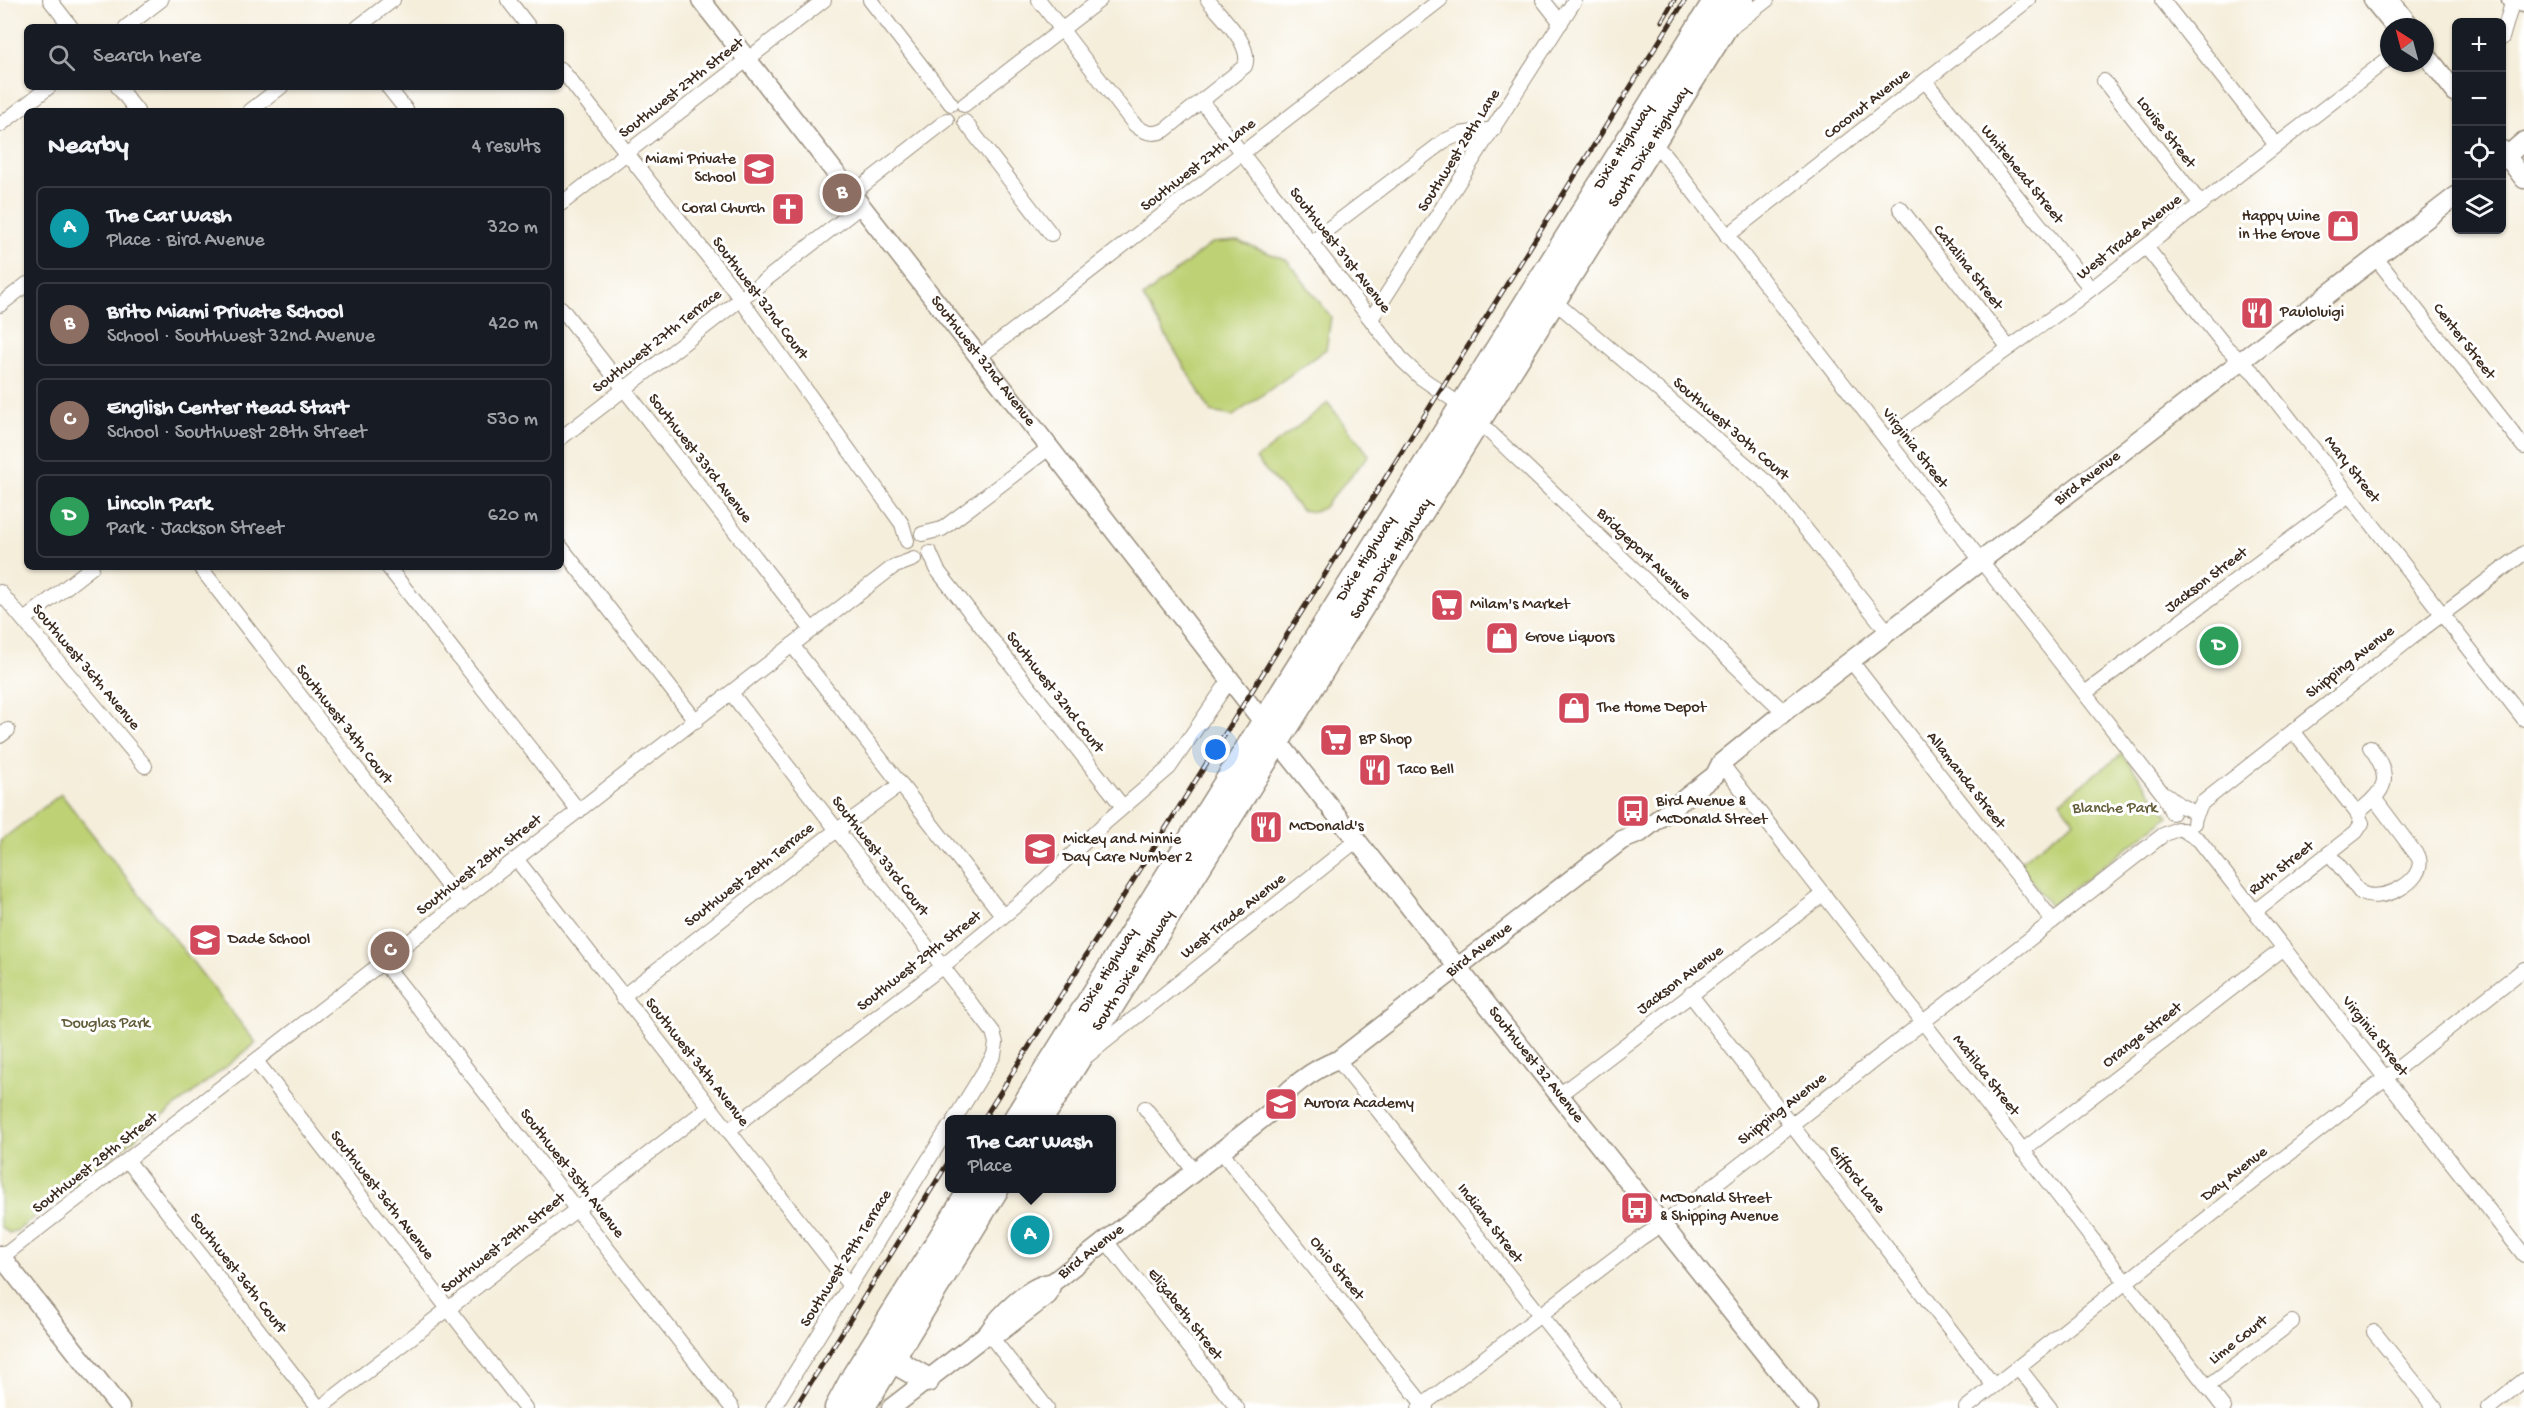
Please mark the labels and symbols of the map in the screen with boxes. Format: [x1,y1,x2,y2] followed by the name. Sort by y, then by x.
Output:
[2380,18,2434,72] north arrow
[616,34,749,144] street label: Southwest 27th Street
[1821,65,1916,145] street label: Coconut Avenue
[1605,83,1695,211] street label: South Dixie Highway
[1414,85,1506,216] street label: Southwest 28th Lane
[2131,93,2200,174] street label: Louise Street
[1590,100,1658,194] street label: Dixie Highway
[1138,115,1261,217] street label: Southwest 27th Lane
[1975,122,2068,230] street label: Whitehead Street
[645,151,737,188] place label: Miami Private School
[741,151,777,187] school or university icon: Miami Private School
[822,170,862,216] pin: B
[1284,184,1394,318] street label: Southwest 31st Avenue
[770,191,806,227] church icon: Coral Church
[2074,191,2187,285] street label: West Trade Avenue
[682,200,765,219] place label: Coral Church
[2239,208,2321,245] place label: Happy Wine in the Grove
[2325,208,2361,244] shop icon: Happy Wine in the Grove
[1928,222,2007,316] street label: Catalina Street
[707,234,812,365] street label: Southwest 32nd Court
[590,285,727,398] street label: Southwest 27th Terrace
[926,292,1040,431] street label: Southwest 32nd Avenue
[2239,295,2275,331] restaurant icon: Pauloluigi
[2427,300,2500,385] street label: Center Street
[2279,304,2344,323] place label: Pauloluigi
[1668,374,1793,487] street label: Southwest 30th Court
[643,391,756,528] street label: Southwest 33rd Avenue
[1876,404,1952,494] street label: Virginia Street
[2319,433,2384,509] street label: Mary Street
[2050,447,2125,511] street label: Bird Avenue
[1346,495,1437,623] street label: South Dixie Highway
[1591,504,1695,606] street label: Bridgeport Avenue
[1332,512,1400,606] street label: Dixie Highway
[2162,543,2253,618] street label: Jackson Street
[1429,587,1465,623] supermarket icon: Milam's Market
[1470,596,1571,615] place label: Milam's Market
[27,601,144,735] street label: Southwest 36th Avenue
[1484,620,1520,656] shop icon: Grove Liquors
[2303,622,2400,704] street label: Shipping Avenue
[2200,624,2238,668] pin: D
[1001,629,1108,759] street label: Southwest 32nd Court
[1525,629,1616,648] place label: Grove Liquors
[290,661,397,790] street label: Southwest 34th Court
[1556,690,1592,726] shop icon: The Home Depot
[1596,699,1708,718] place label: The Home Depot
[1318,722,1354,758] supermarket icon: BP Shop
[1921,729,2010,834] street label: Allamanda Street
[1358,731,1412,750] place label: BP Shop
[1201,735,1230,764] your location
[1357,752,1393,788] restaurant icon: Taco Bell
[1397,761,1454,780] place label: Taco Bell
[826,793,933,922] street label: Southwest 33rd Court
[1615,793,1651,829] bus stop icon: Bird Avenue & McDonald Street
[1655,793,1769,830] place label: Bird Avenue & McDonald Street
[2072,800,2159,819] park label: Blanche Park
[1248,809,1284,845] restaurant icon: McDonald's
[414,810,547,921] street label: Southwest 28th Street
[1289,818,1365,837] place label: McDonald's
[681,819,819,932] street label: Southwest 28th Terrace
[1022,831,1058,867] school or university icon: Mickey and Minnie Day Care Number 2
[1062,831,1193,868] place label: Mickey and Minnie Day Care Number 2
[2246,837,2320,900] street label: Ruth Street
[1178,870,1291,964] street label: West Trade Avenue
[854,907,987,1016] street label: Southwest 29th Street
[1088,907,1178,1035] street label: South Dixie Highway
[1442,918,1517,983] street label: Bird Avenue
[187,922,223,958] school or university icon: Dade School
[1074,926,1142,1018] street label: Dixie Highway
[370,928,410,974] pin: C
[227,931,310,950] place label: Dade School
[1634,942,1729,1020] street label: Jackson Avenue
[2336,992,2412,1082] street label: Virginia Street
[640,995,753,1132] street label: Southwest 34th Avenue
[2099,998,2188,1073] street label: Orange Street
[1483,1003,1588,1128] street label: Southwest 32 Avenue
[61,1015,152,1034] park label: Douglas Park
[1947,1031,2024,1122] street label: Matilda Street
[1735,1069,1832,1151] street label: Shipping Avenue
[1263,1086,1299,1122] school or university icon: Aurora Academy
[1304,1095,1414,1114] place label: Aurora Academy
[515,1106,628,1243] street label: Southwest 35th Avenue
[30,1108,163,1219] street label: Southwest 28th Street
[325,1128,438,1265] street label: Southwest 36th Avenue
[1824,1142,1889,1218] street label: Gifford Lane
[2197,1143,2273,1207] street label: Day Avenue
[1452,1180,1527,1269] street label: Indiana Street
[797,1186,897,1331] street label: Southwest 29th Terrace
[438,1189,571,1298] street label: Southwest 29th Street
[1619,1190,1655,1226] bus stop icon: McDonald Street & Shipping Avenue
[1660,1190,1779,1227] place label: McDonald Street & Shipping Avenue
[184,1210,291,1339] street label: Southwest 36th Court
[1010,1212,1050,1258] pin: A
[1054,1220,1129,1285] street label: Bird Avenue
[1305,1233,1368,1306] street label: Ohio Street
[1142,1265,1227,1366] street label: Elizabeth Street
[2206,1311,2273,1370] street label: Lime Court

